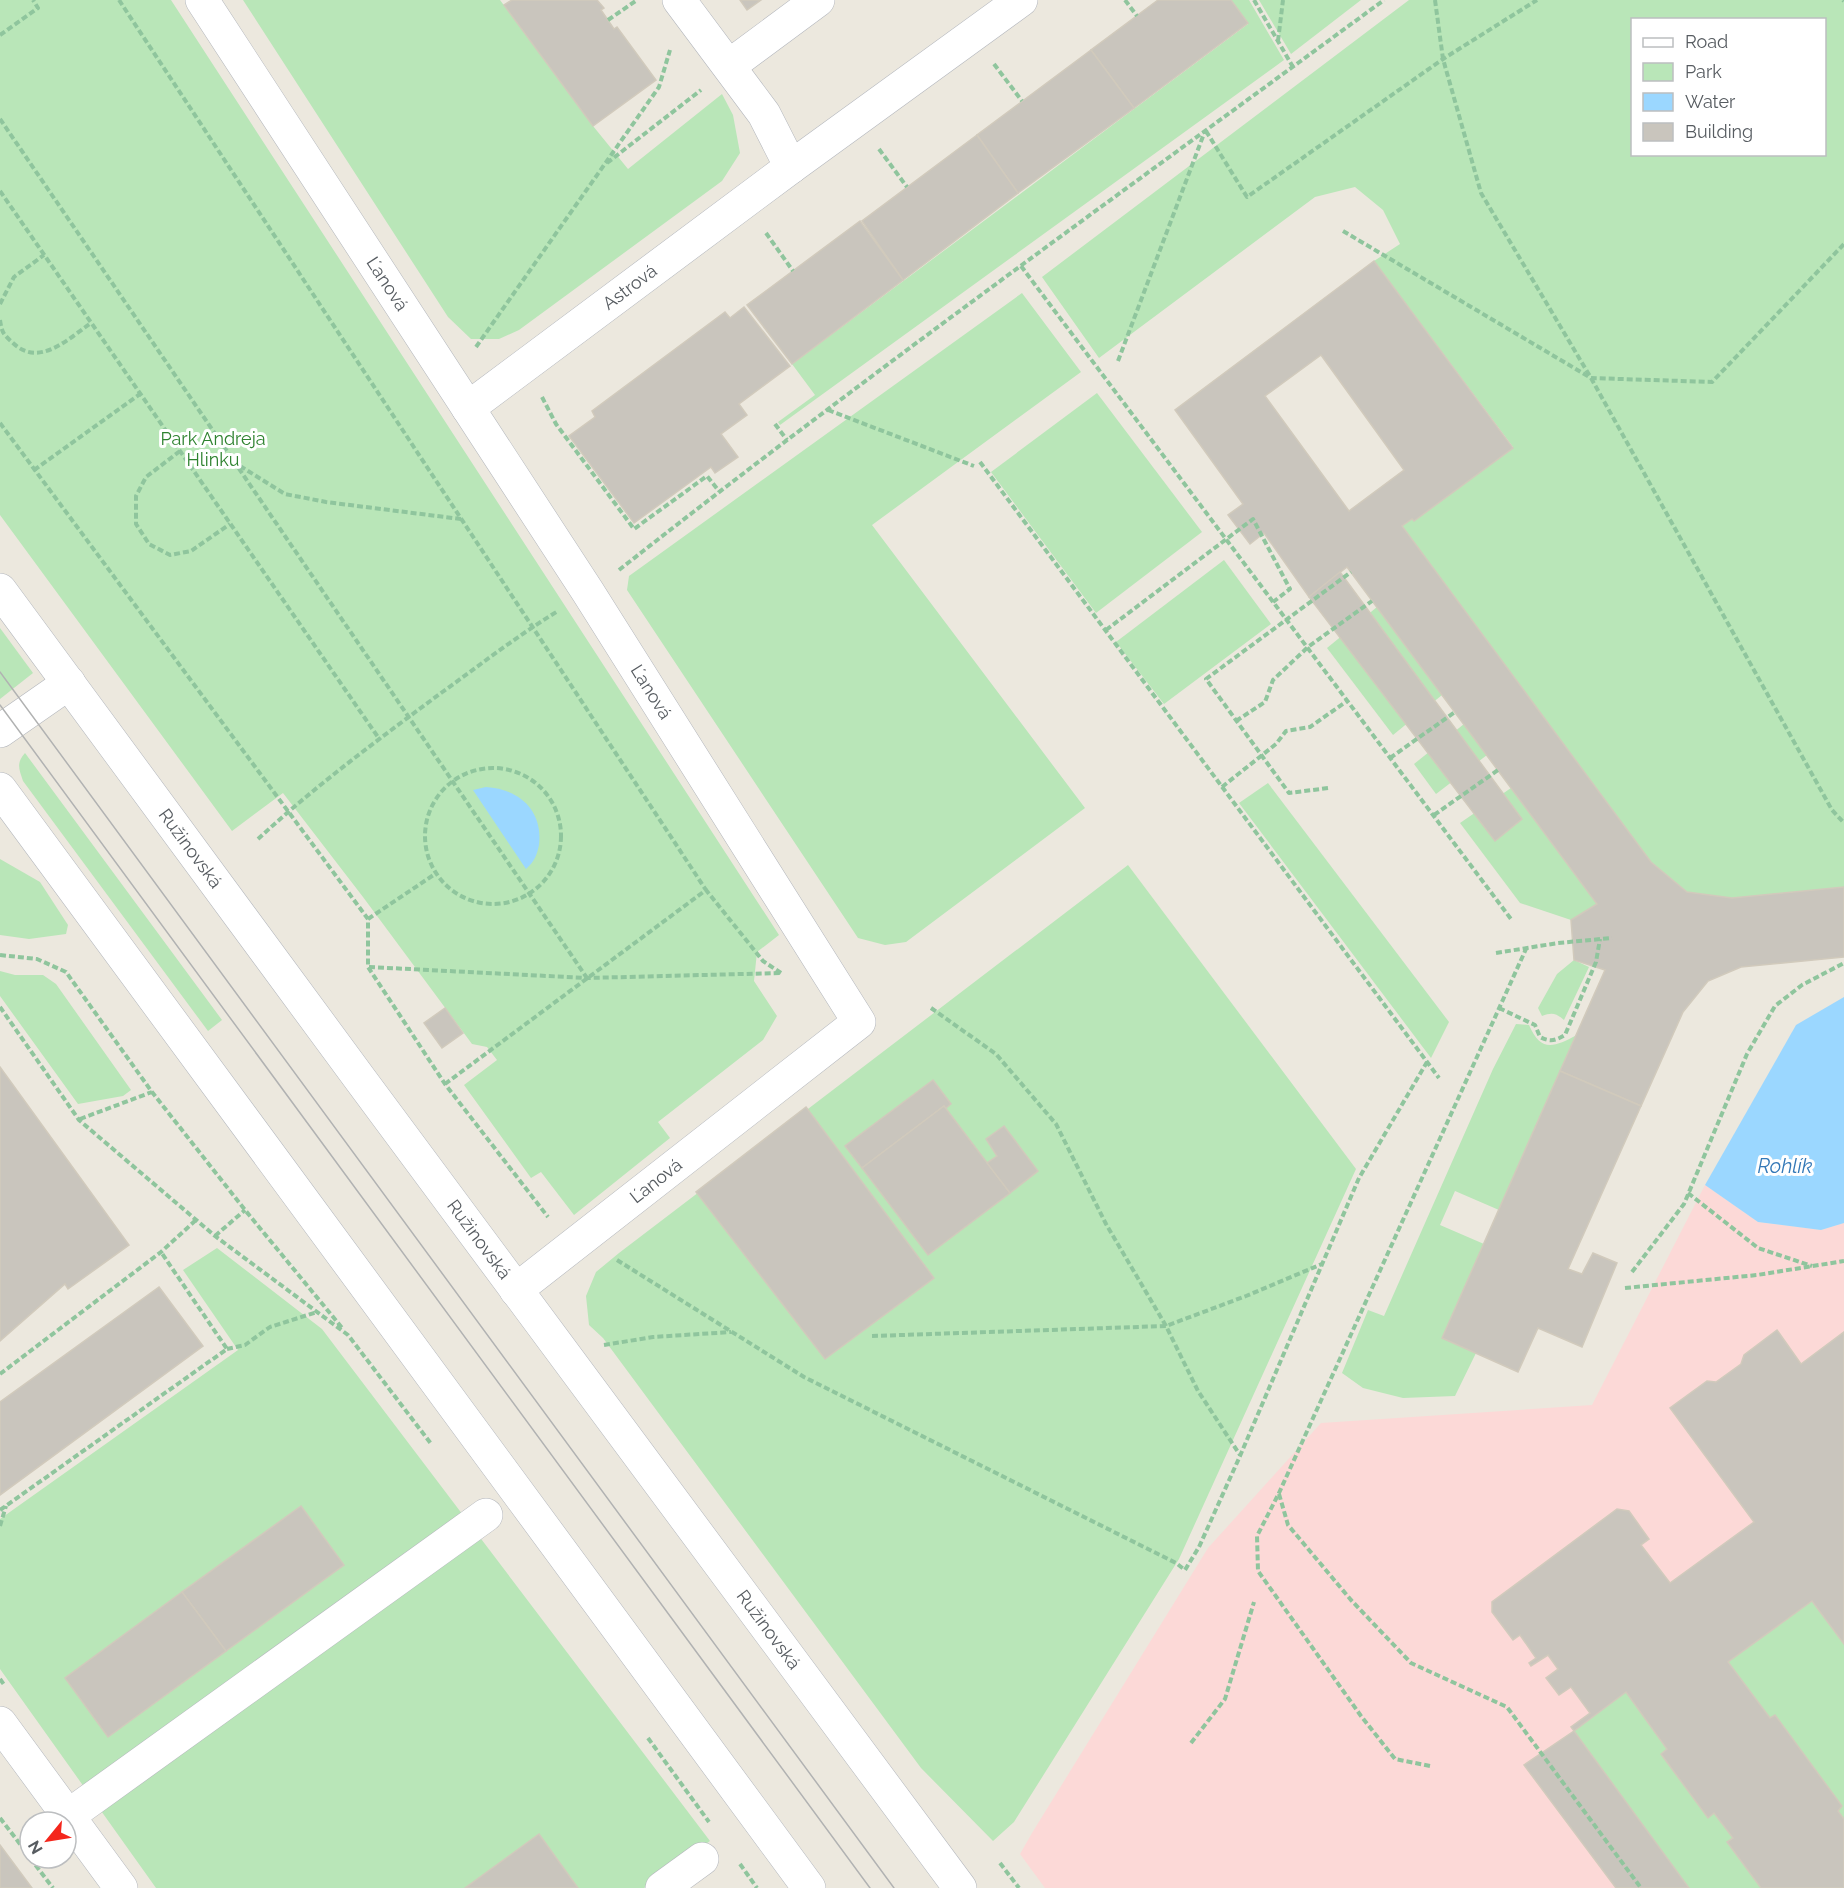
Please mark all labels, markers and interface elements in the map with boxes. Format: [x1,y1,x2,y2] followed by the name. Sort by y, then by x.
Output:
[1631,18,1826,156] legend
[1685,31,1728,52] text: Road
[1685,61,1722,82] text: Park
[1685,91,1736,112] text: Water
[1685,121,1753,142] text: Building
[362,253,413,315] street label: Ľanová
[598,260,661,314] street label: Astrová
[160,428,266,470] park label: Park Andreja Hlinku
[627,661,676,723] street label: Ľanová
[155,804,227,892] street label: Ružinovská
[625,1154,686,1207] street label: Ľanová
[1757,1154,1813,1178] water label: Rohlík
[443,1195,516,1283] street label: Ružinovská
[733,1586,805,1673] street label: Ružinovská
[18,1810,78,1870] north arrow
[24,1837,47,1857] text: N

